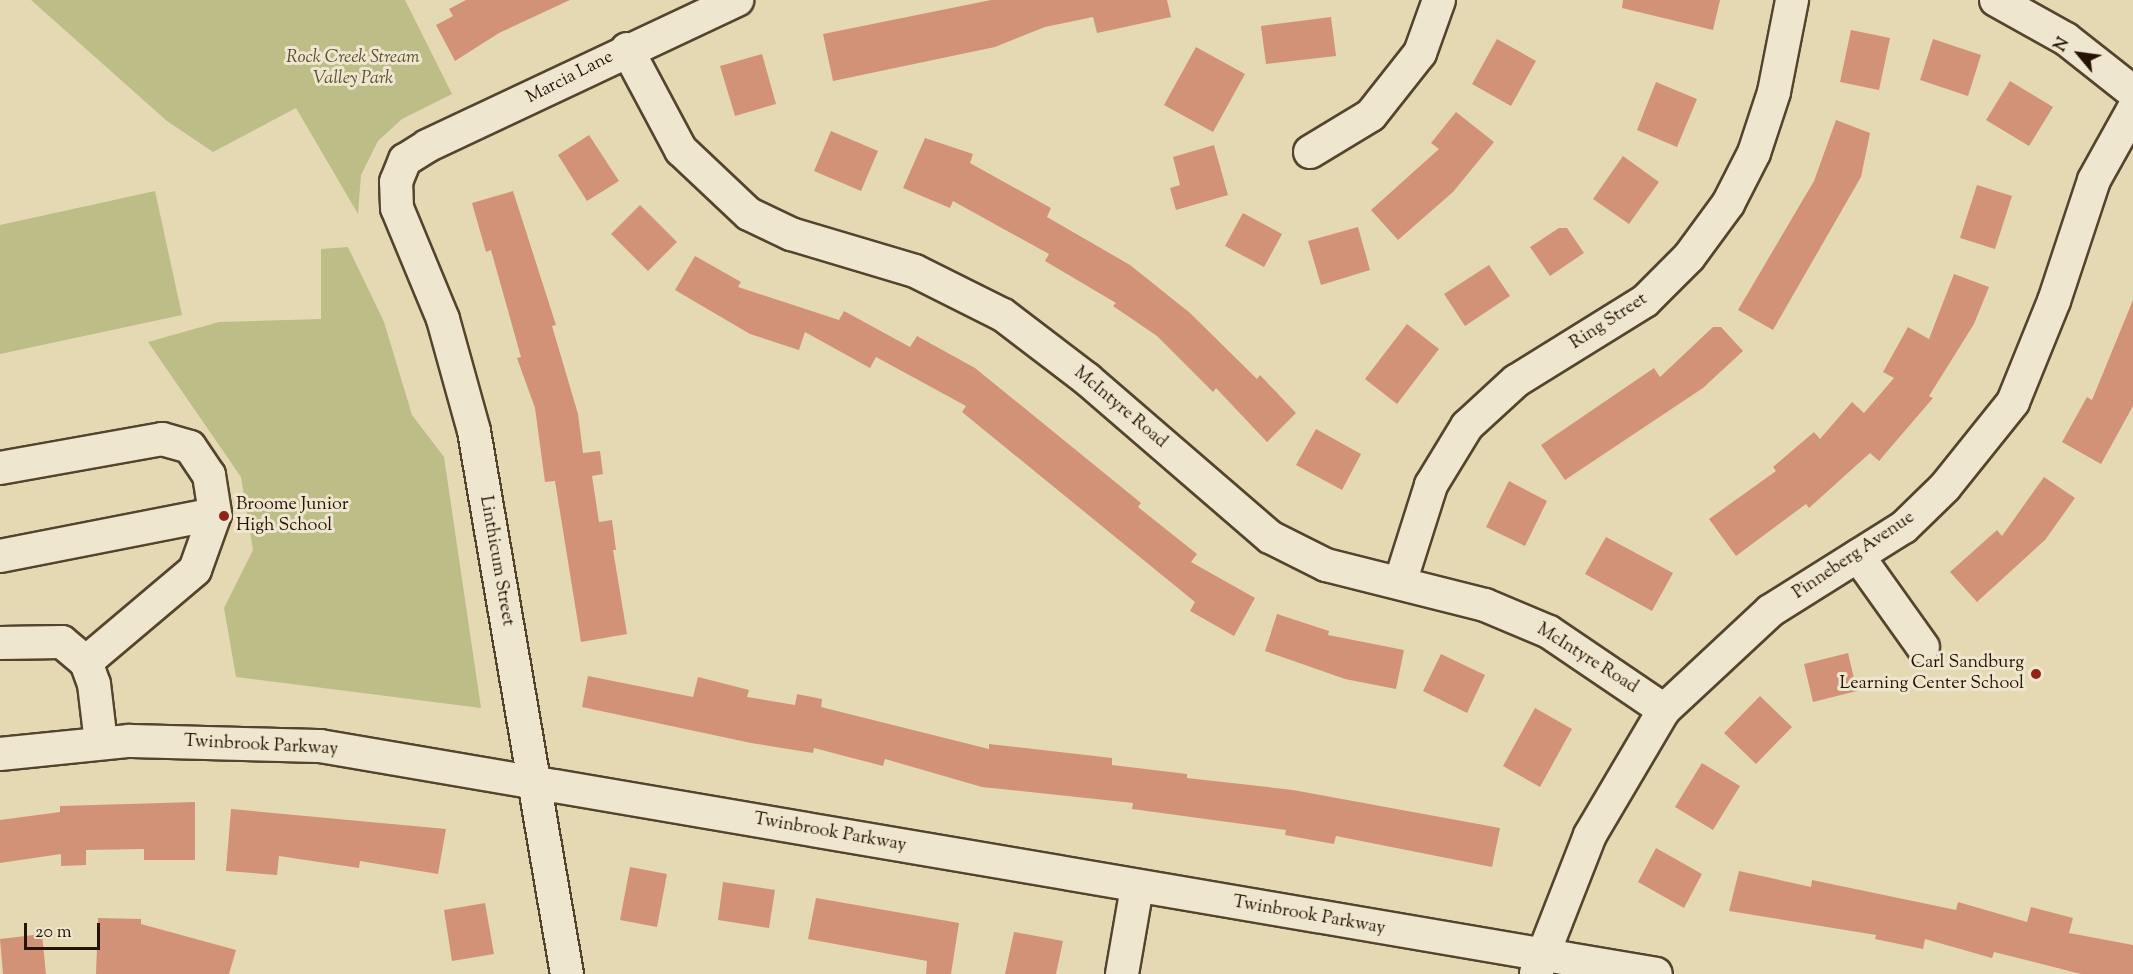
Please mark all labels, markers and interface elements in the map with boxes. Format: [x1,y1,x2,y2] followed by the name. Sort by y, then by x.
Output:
[2049,24,2109,84] north arrow
[2050,34,2076,56] text: N
[523,47,617,109] street label: Marcia Lane
[286,48,420,90] park label: Rock Creek Stream Valley Park
[1566,289,1652,355] street label: Ring Street
[1069,363,1171,453] street label: McIntyre Road
[474,494,518,628] street label: Linthicum Street
[236,495,349,538] place label: Broome Junior High School
[1789,507,1919,605] street label: Pinneberg Avenue
[217,509,231,523] marker: Broome Junior High School
[1532,619,1642,699] street label: McIntyre Road
[1839,653,2024,696] place label: Carl Sandburg Learning Center School
[2029,667,2043,681] marker: Carl Sandburg Learning Center School
[183,731,339,761] street label: Twinbrook Parkway
[752,809,908,857] street label: Twinbrook Parkway
[1231,892,1387,940] street label: Twinbrook Parkway
[27,911,104,949] scale bar
[35,920,72,946] text: 20 m

